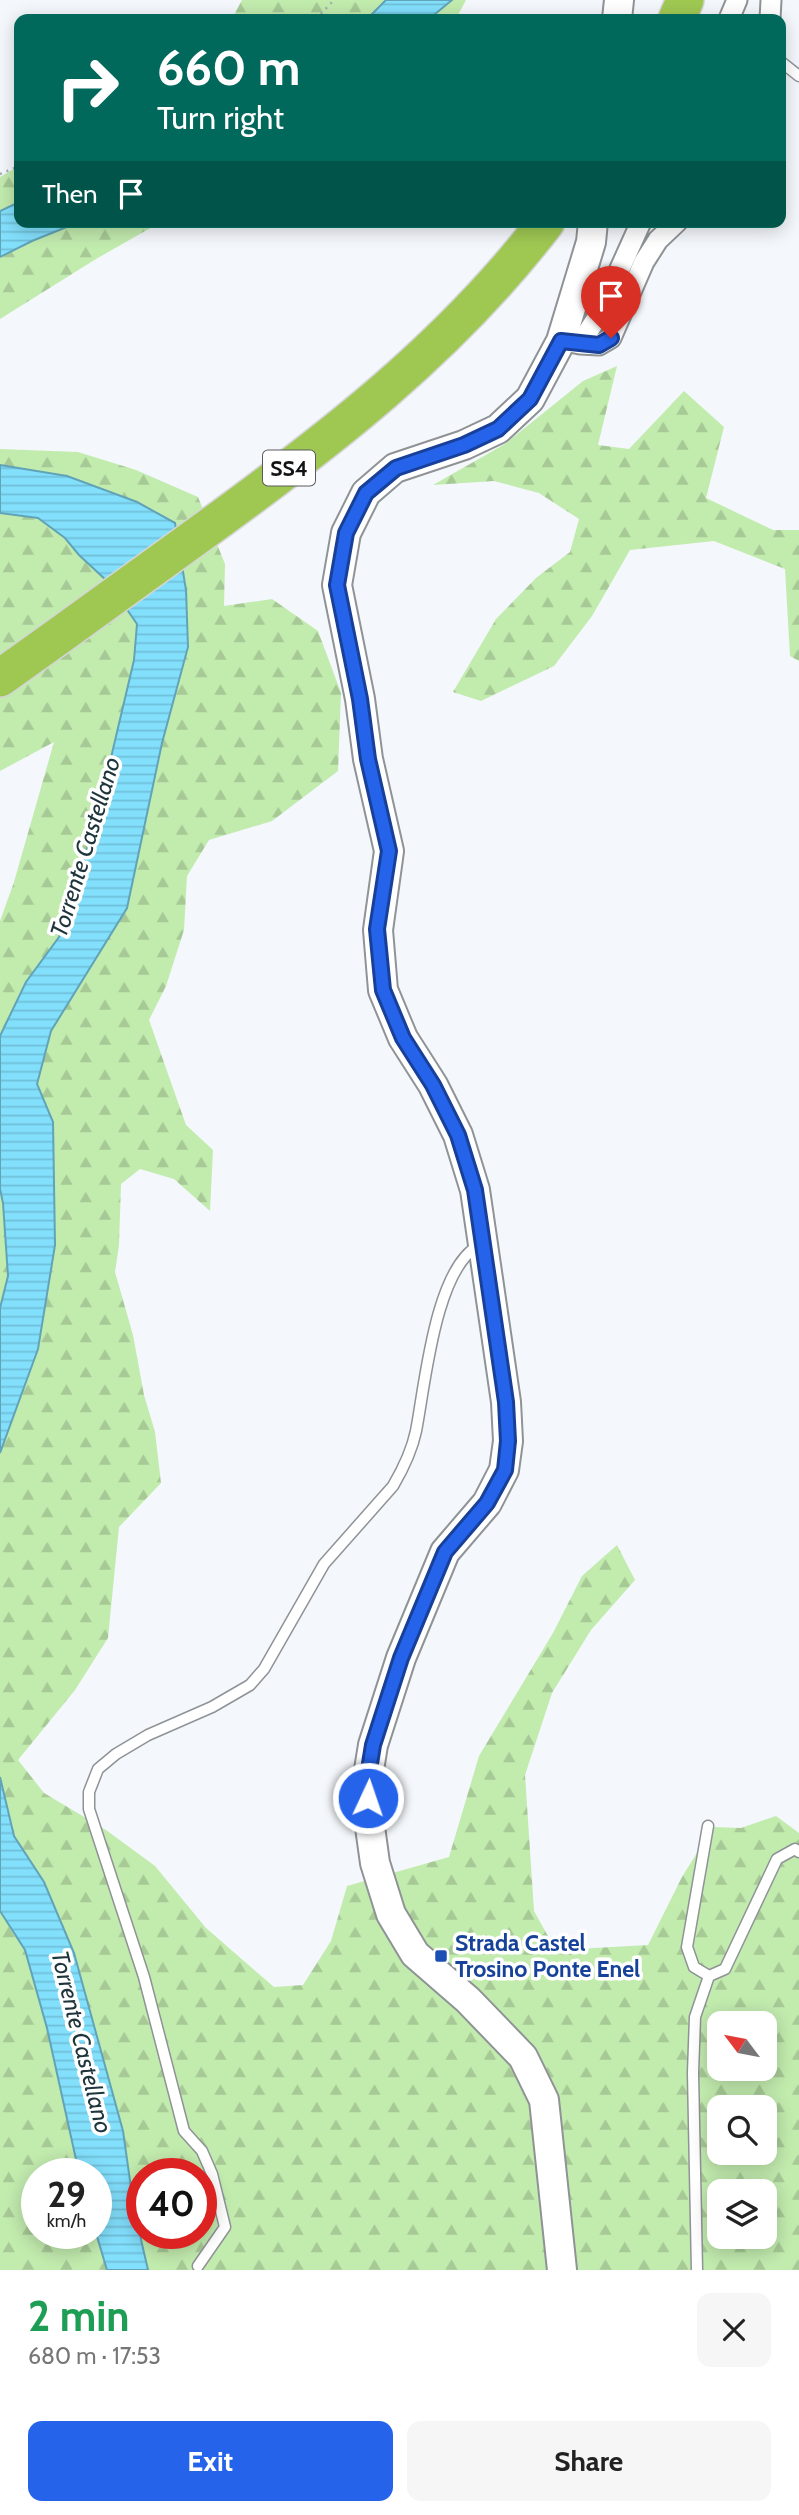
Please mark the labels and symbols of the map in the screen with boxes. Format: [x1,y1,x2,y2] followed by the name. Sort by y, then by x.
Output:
[581,266,641,338] pin
[263,450,315,486] road number: SS4
[44,753,126,941] water label: Torrente Castellano
[331,1761,405,1835] position arrow
[455,1929,640,1983] place label: Strada Castel Trosino Ponte Enel
[45,1948,119,2136] water label: Torrente Castellano
[433,1948,449,1964] marker: Strada Castel Trosino Ponte Enel
[707,2011,777,2081] north arrow
[126,2158,217,2249] speed limit sign: 40

